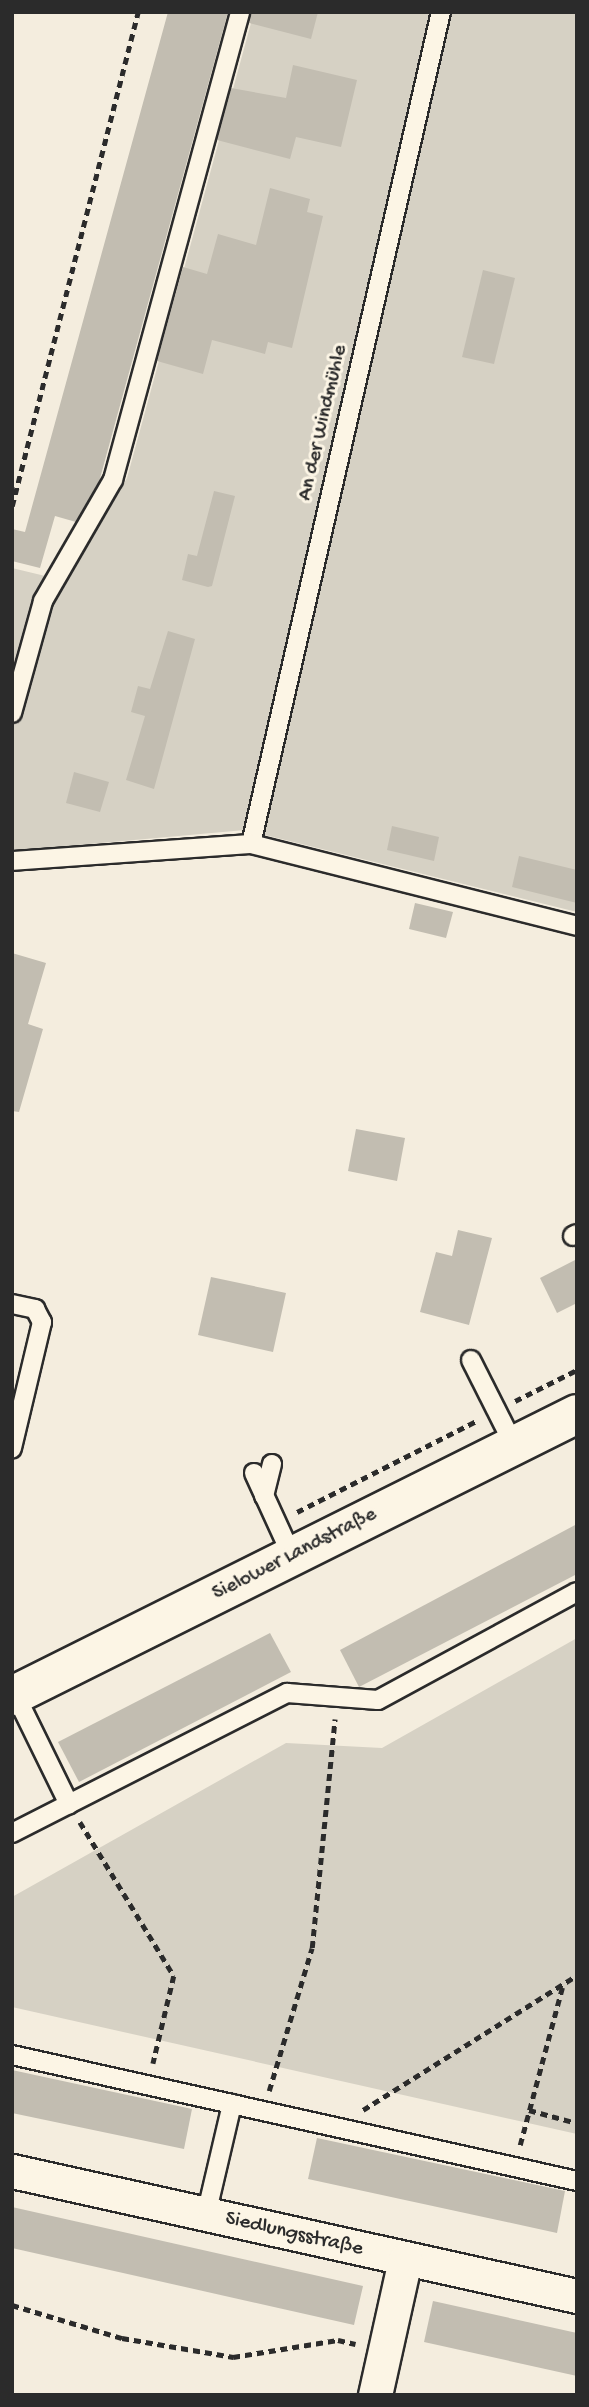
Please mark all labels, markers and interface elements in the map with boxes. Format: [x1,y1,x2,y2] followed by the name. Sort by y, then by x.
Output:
[294,343,354,503] street label: An der Windmühle
[209,1503,381,1607] street label: Sielower Landstraße
[223,2207,365,2263] street label: Siedlungsstraße

